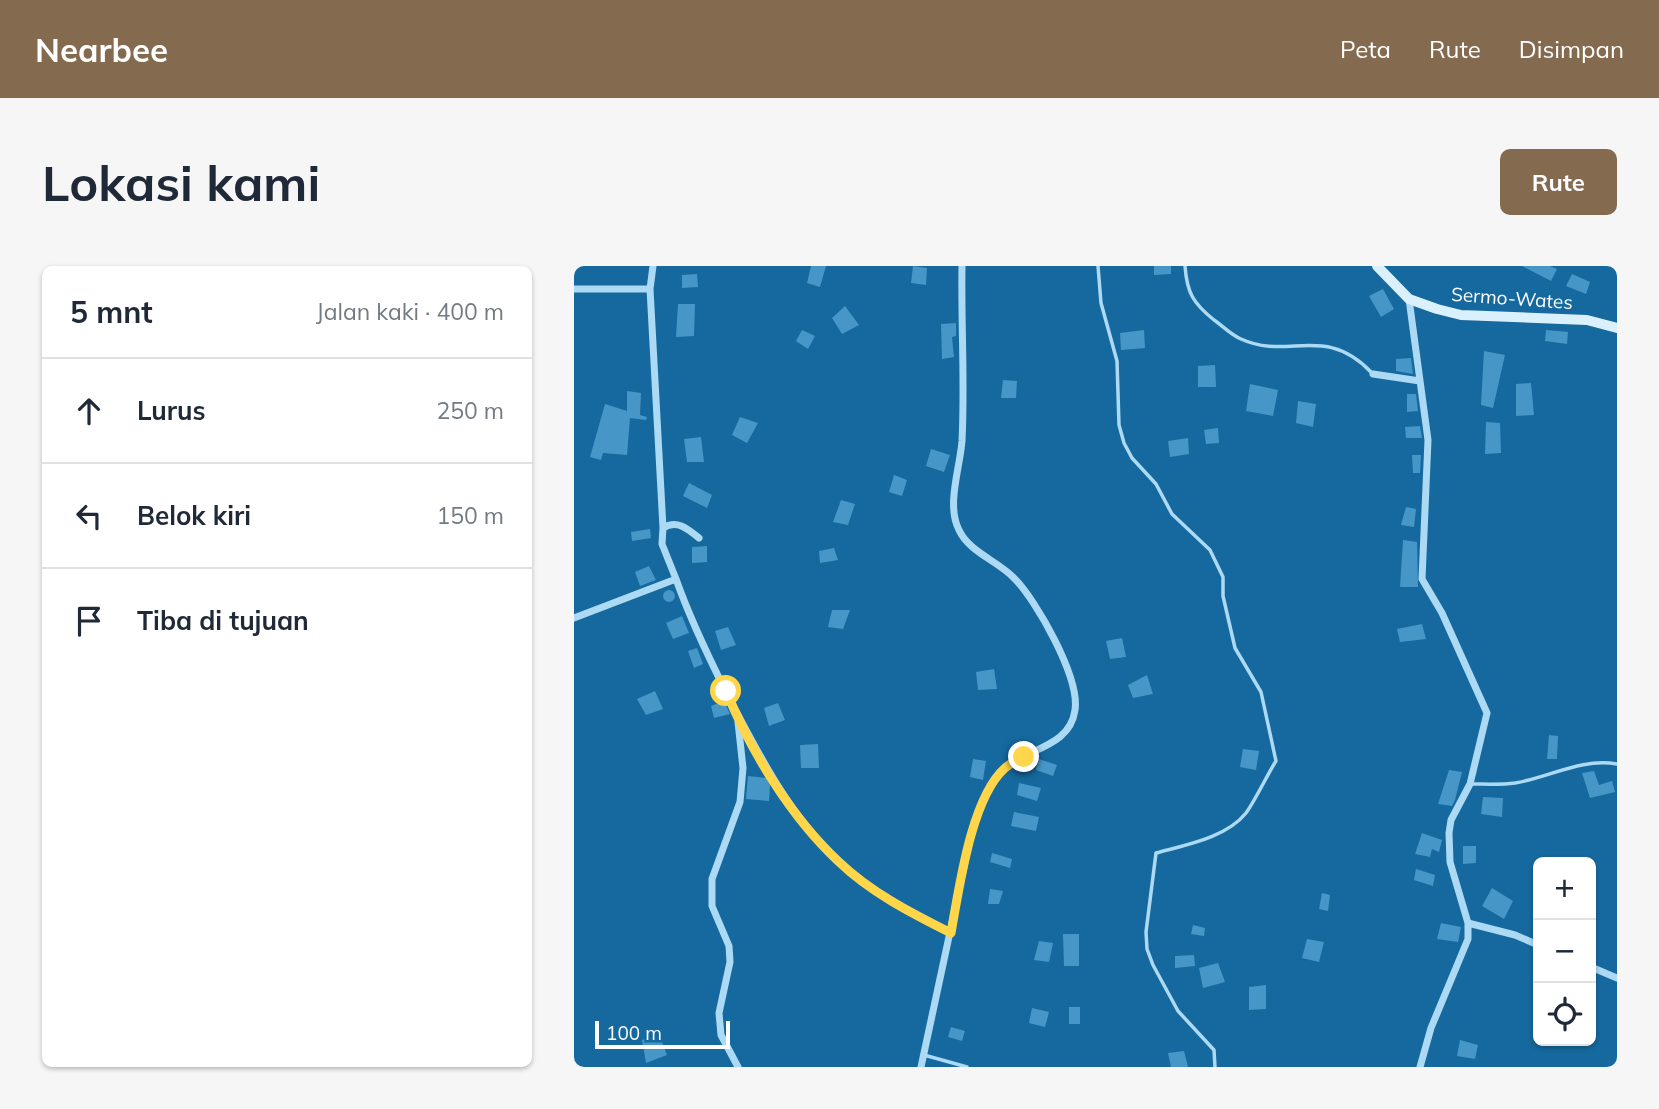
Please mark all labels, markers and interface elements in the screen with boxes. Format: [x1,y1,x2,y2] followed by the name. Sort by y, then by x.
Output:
[35,29,168,70] text: Nearbee
[1340,34,1391,64] text: Peta
[1429,34,1481,64] text: Rute
[1519,34,1624,64] text: Disimpan
[1500,149,1617,215] button: Rute
[42,152,320,213] text: Lokasi kami
[1450,282,1574,314] street label: Sermo-Wates
[70,293,153,331] text: 5 mnt
[316,297,504,326] text: Jalan kaki · 400 m
[70,392,108,430] icon: ahead
[137,394,206,427] text: Lurus
[436,396,504,425] text: 250 m
[70,497,108,535] icon: left
[137,499,251,532] text: Belok kiri
[436,501,504,530] text: 150 m
[70,602,108,640] icon: arrive
[137,604,309,637] text: Tiba di tujuan
[710,675,741,706] route start
[1008,741,1039,772] route end
[1533,857,1596,1046] map controls
[1533,857,1596,920] button: +
[1533,920,1596,983] button: −
[1533,983,1596,1046] button: locate
[595,1018,730,1050] scale bar
[606,1021,662,1045] text: 100 m

